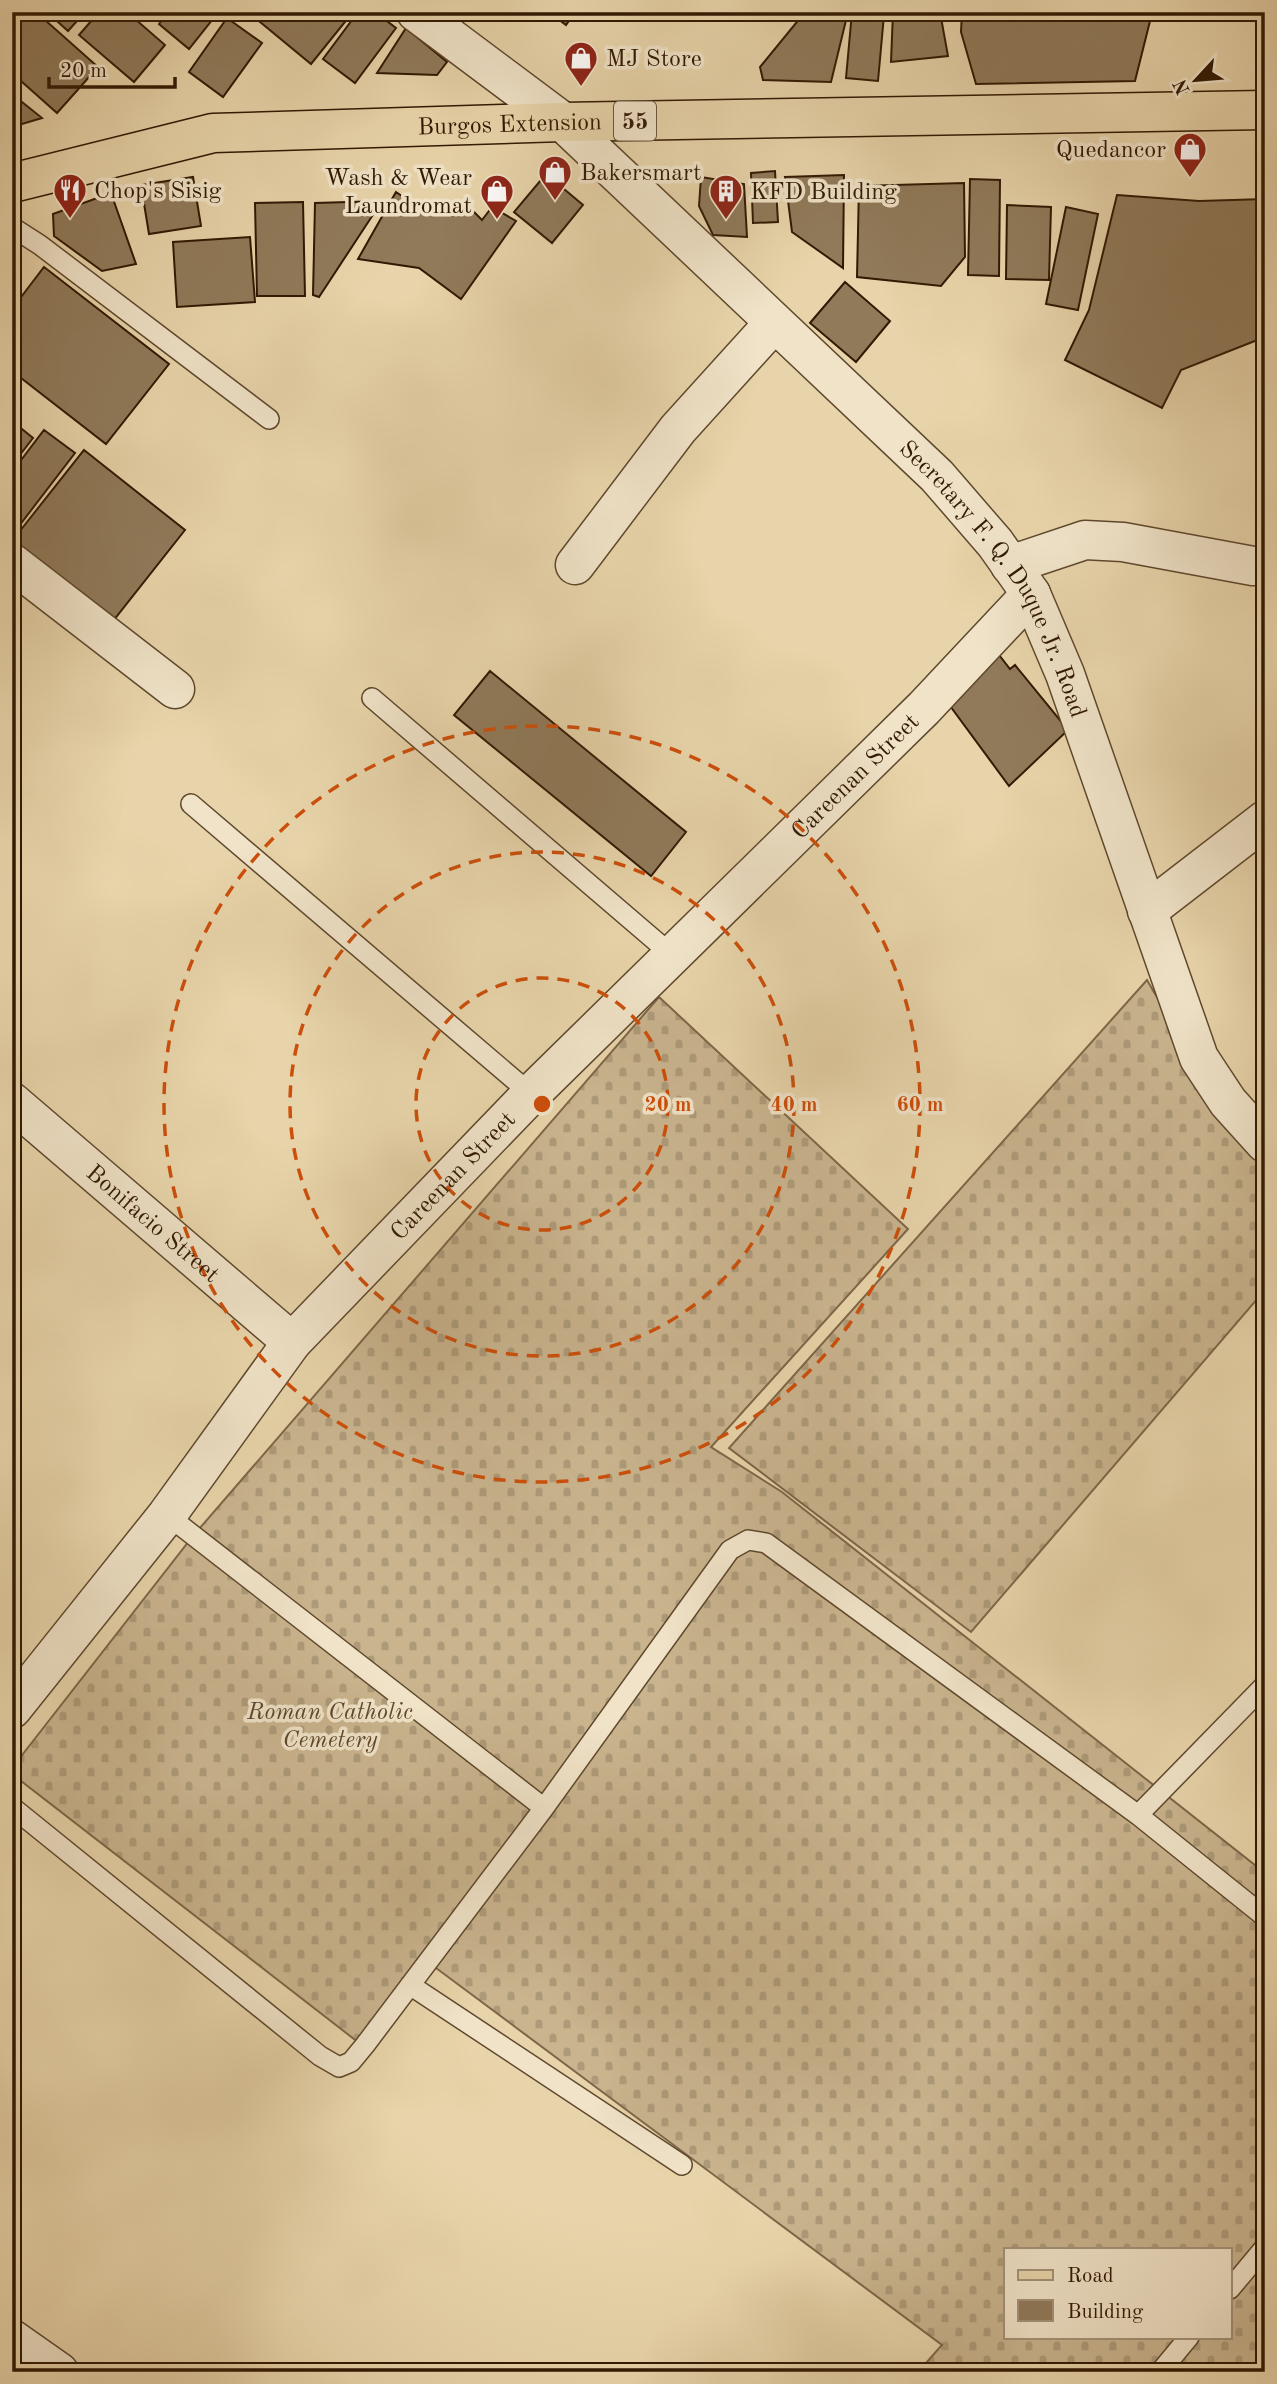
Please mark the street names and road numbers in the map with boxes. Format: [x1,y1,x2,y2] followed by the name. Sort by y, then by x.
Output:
[614,102,656,140] road number: 55
[417,111,602,141] street label: Burgos Extension
[894,437,1089,721] street label: Secretary F. Q. Duque Jr. Road
[788,710,925,845] street label: Careenan Street
[387,1108,521,1246] street label: Careenan Street
[81,1161,223,1288] street label: Bonifacio Street

